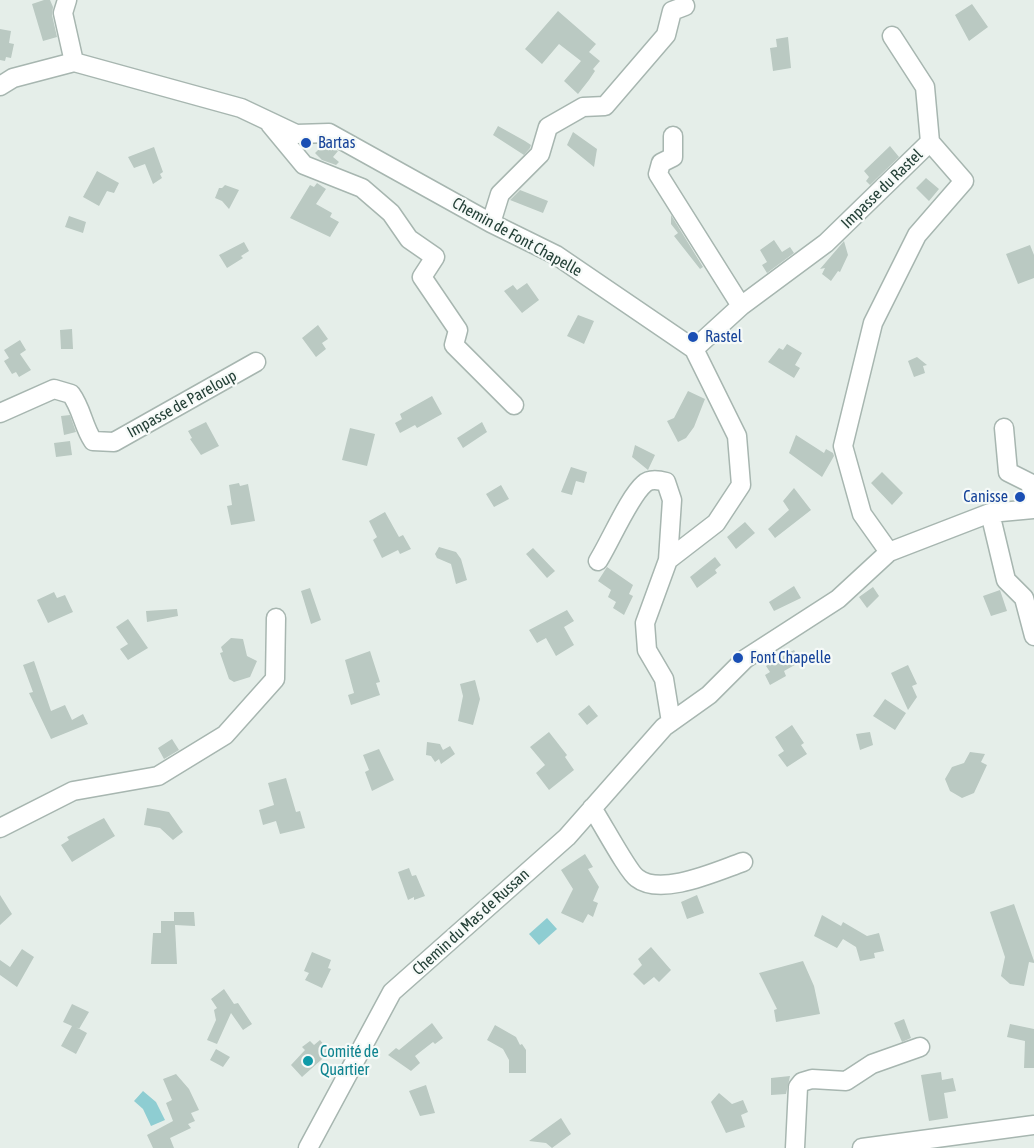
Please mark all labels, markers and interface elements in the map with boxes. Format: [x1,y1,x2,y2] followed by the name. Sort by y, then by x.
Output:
[318,133,355,153] place label: Bartas
[299,136,313,150] marker: Bartas
[837,145,927,233] street label: Impasse du Rastel
[449,193,585,281] street label: Chemin de Font Chapelle
[705,327,742,347] place label: Rastel
[686,330,700,344] marker: Rastel
[124,366,240,442] street label: Impasse de Pareloup
[963,487,1008,507] place label: Canisse
[1013,490,1027,504] marker: Canisse
[750,648,831,668] place label: Font Chapelle
[731,651,745,665] marker: Font Chapelle
[409,865,533,979] street label: Chemin du Mas de Russan
[320,1042,379,1080] place label: Comité de Quartier
[301,1054,315,1068] marker: Comité de Quartier

